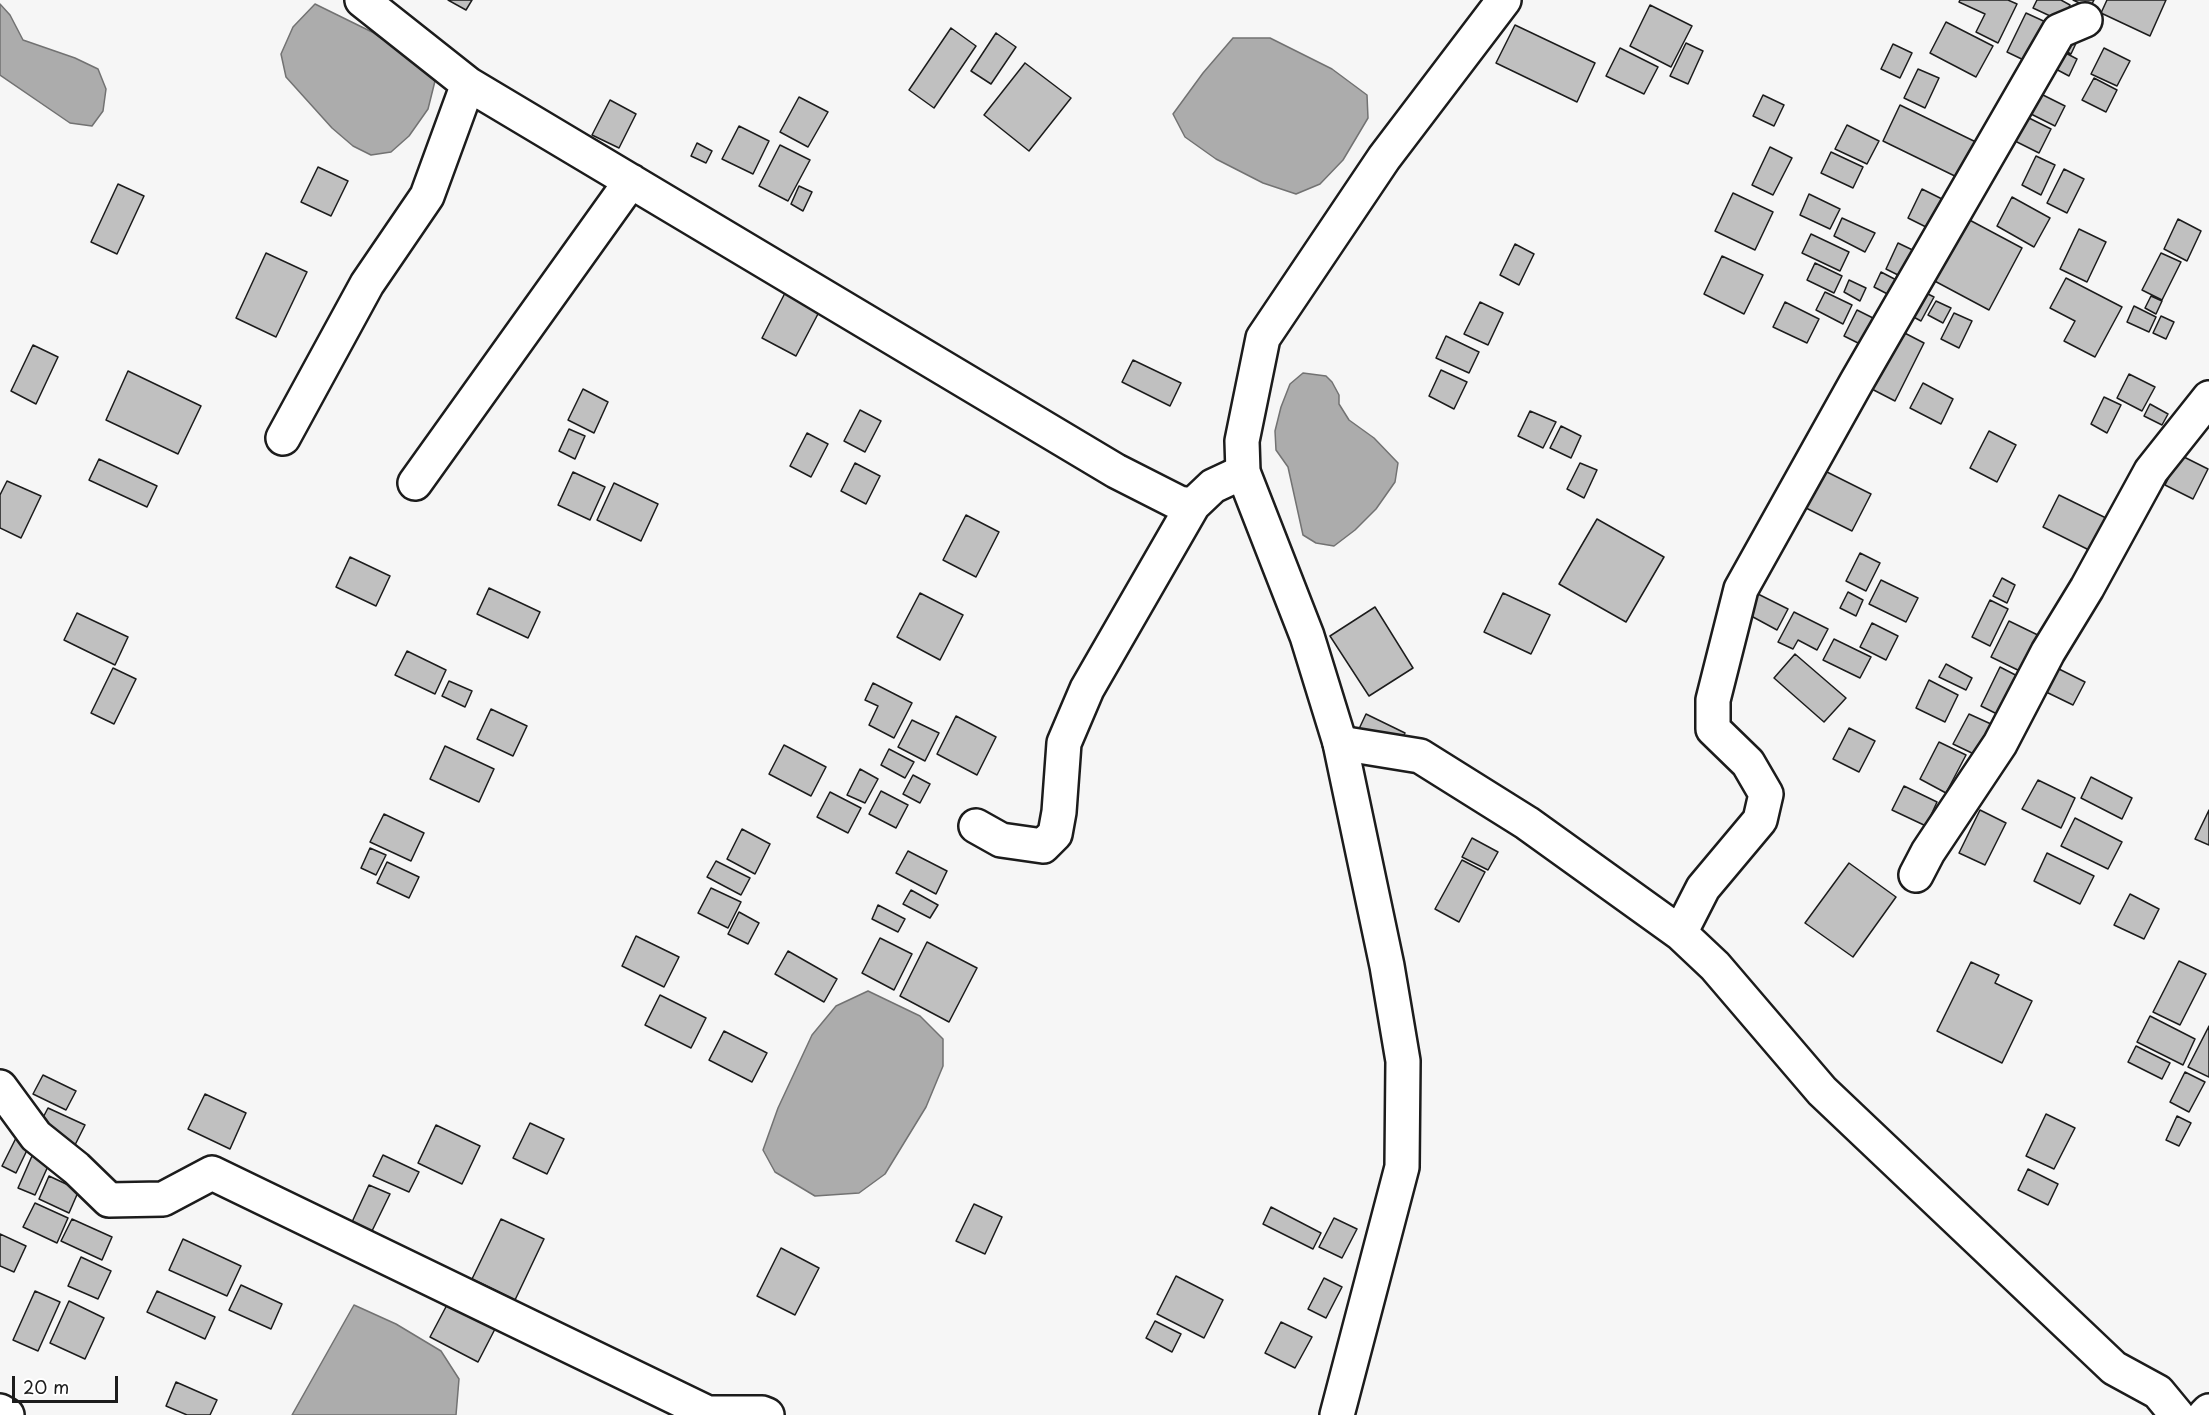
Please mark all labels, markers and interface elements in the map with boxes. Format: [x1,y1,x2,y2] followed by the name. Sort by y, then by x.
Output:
[15,1364,122,1402] scale bar
[23,1373,69,1400] text: 20 m

